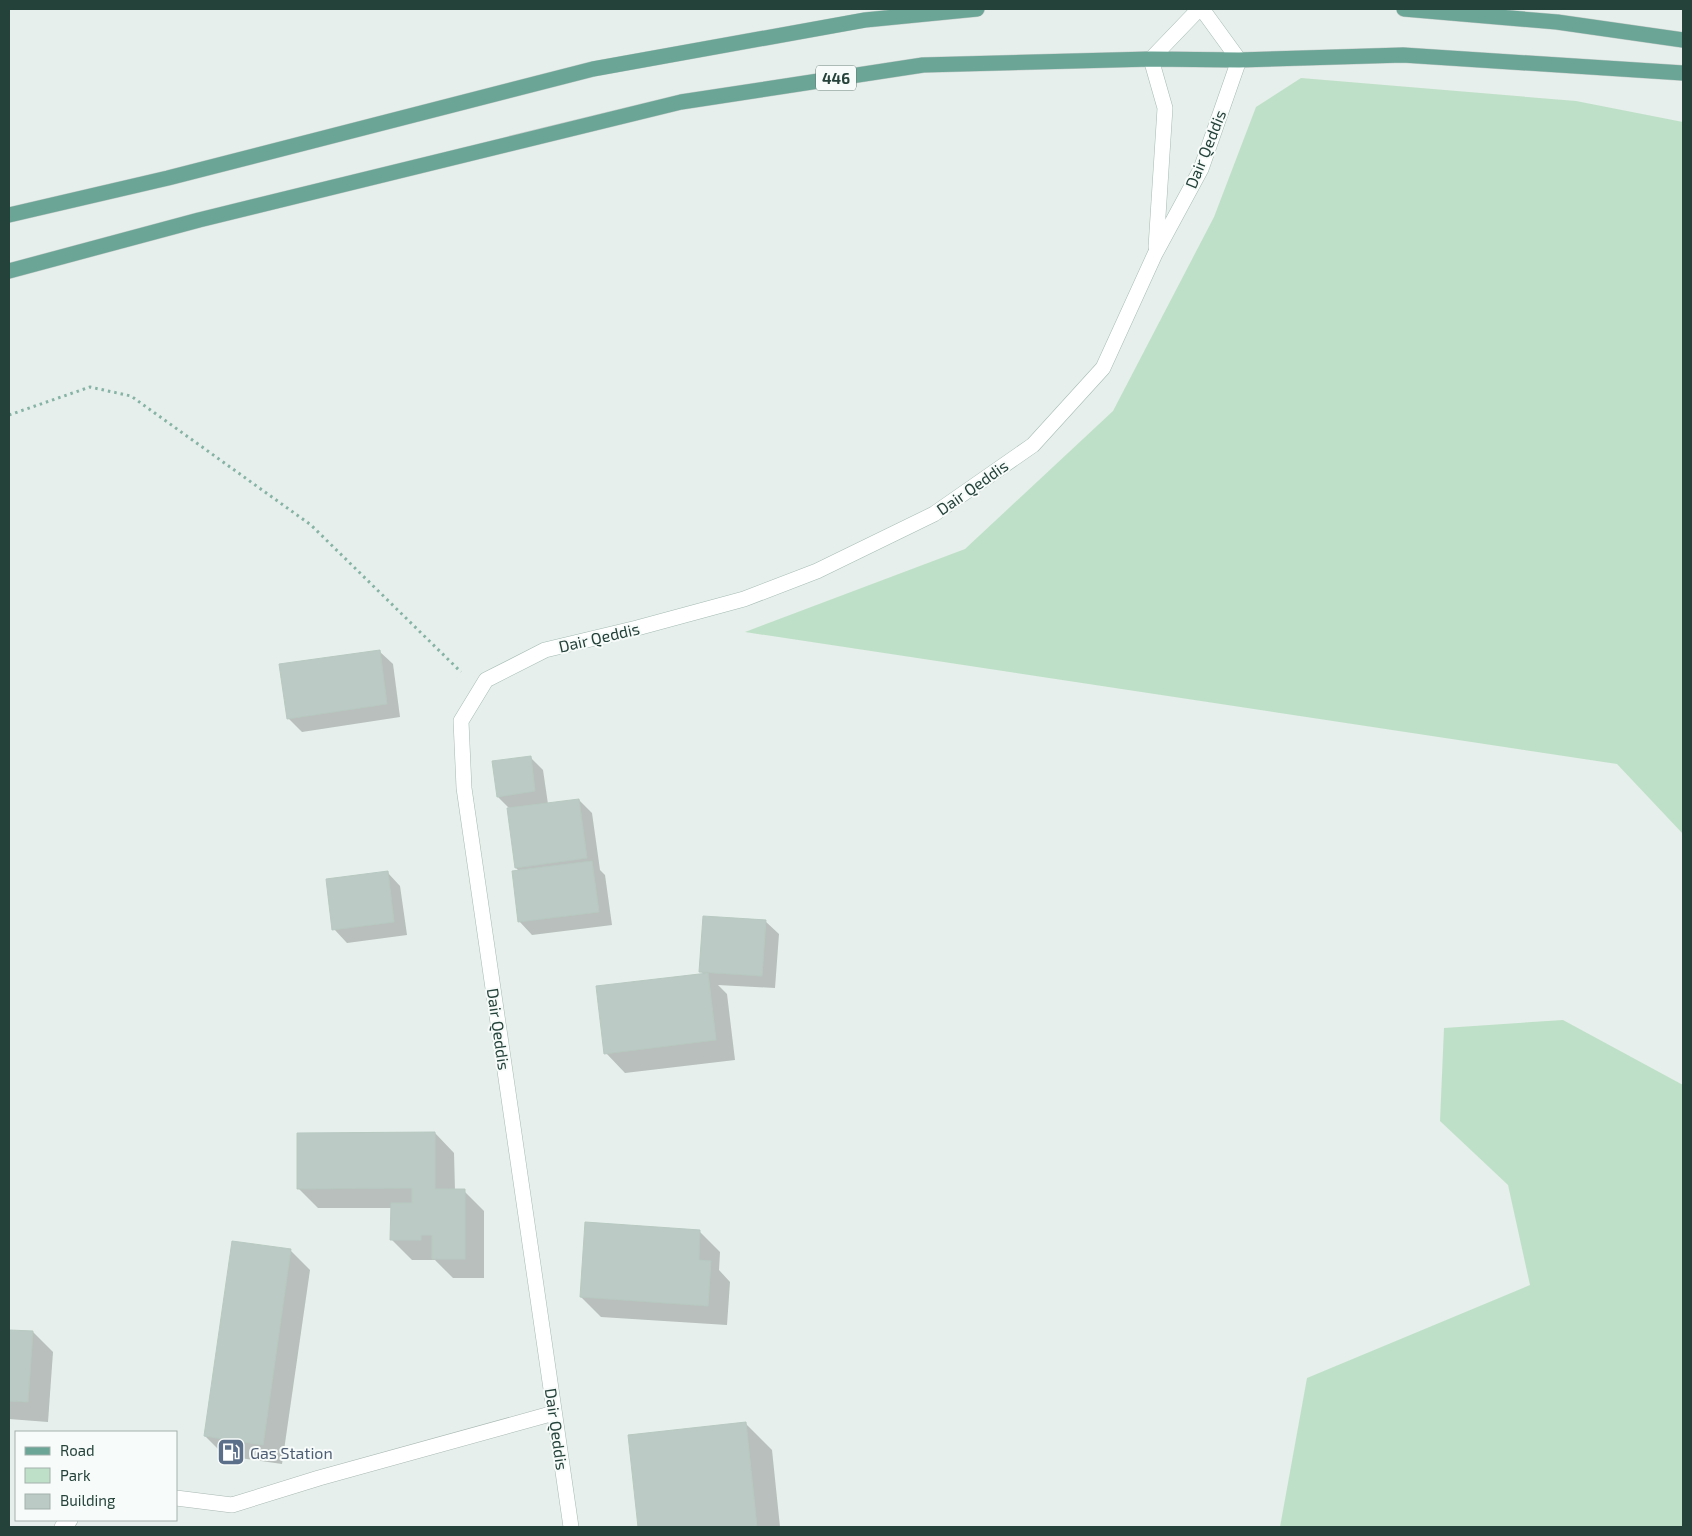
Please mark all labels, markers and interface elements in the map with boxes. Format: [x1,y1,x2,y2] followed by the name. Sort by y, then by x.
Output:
[816,66,856,90] road number: 446
[1181,107,1230,191] street label: Dair Qeddis
[933,455,1012,519] street label: Dair Qeddis
[557,618,642,657] street label: Dair Qeddis
[483,987,514,1071] street label: Dair Qeddis
[541,1387,572,1471] street label: Dair Qeddis
[15,1431,178,1521] legend
[216,1437,246,1467] fuel station icon: Gas Station
[60,1441,95,1459] text: Road
[250,1443,333,1462] place label: Gas Station
[60,1466,91,1484] text: Park
[60,1491,116,1509] text: Building

